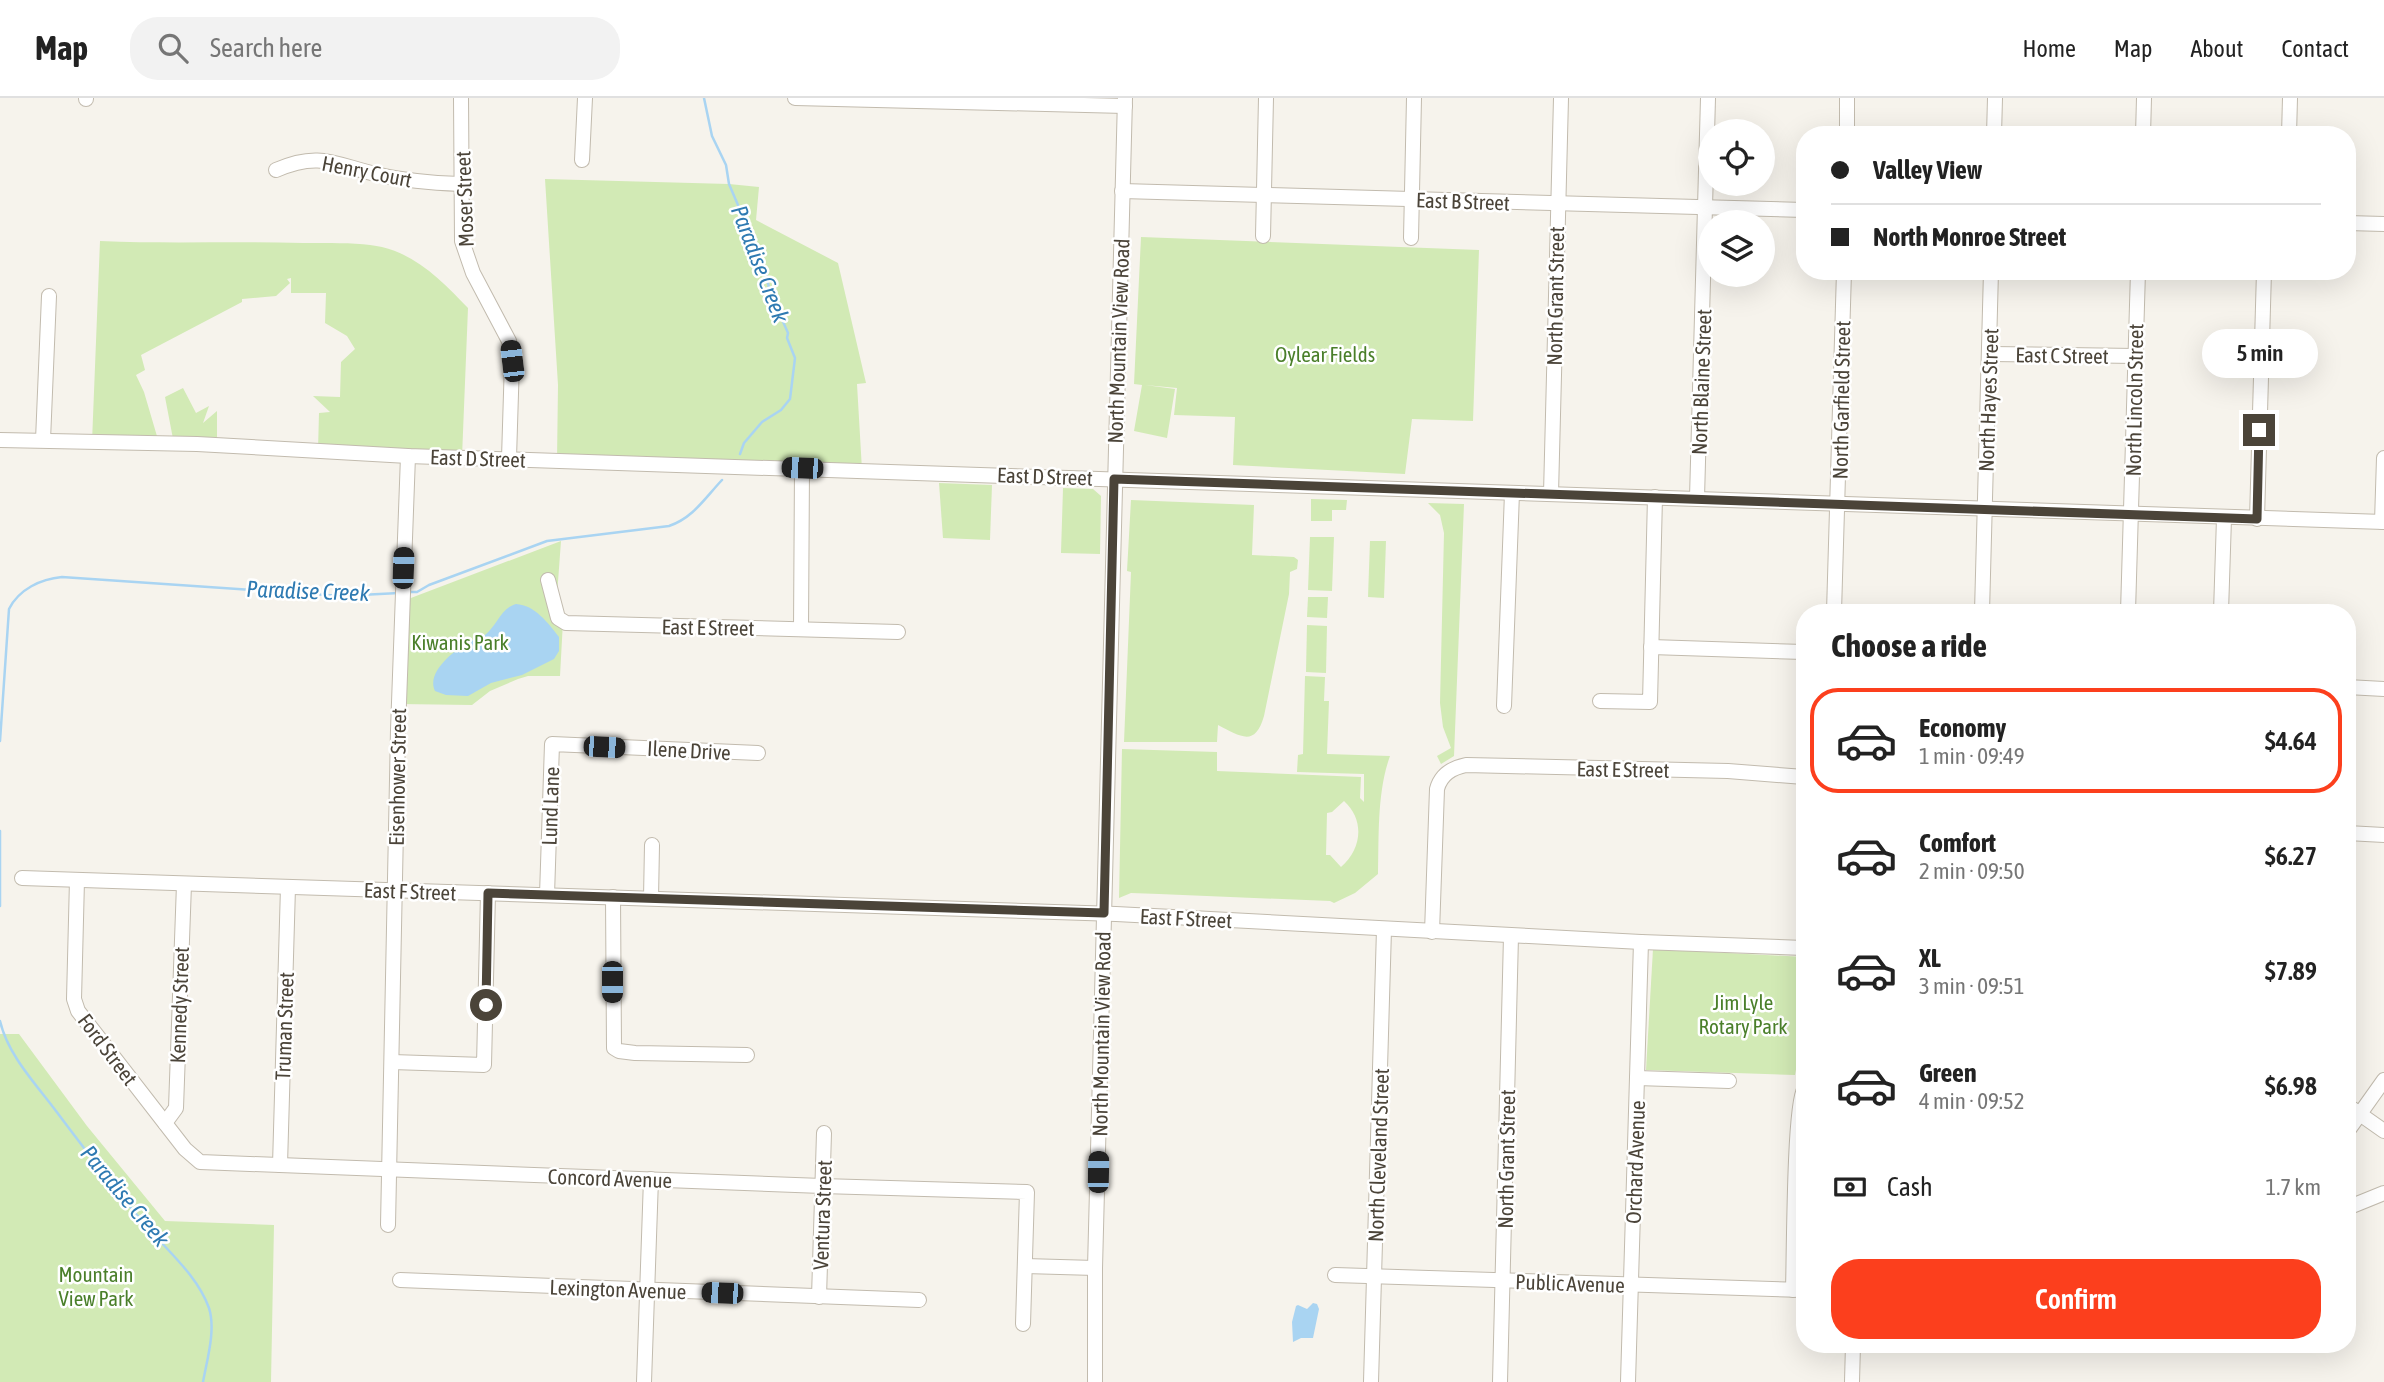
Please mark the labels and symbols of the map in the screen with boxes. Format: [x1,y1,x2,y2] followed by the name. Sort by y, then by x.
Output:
[320,151,414,191] street label: Henry Court
[450,151,478,247] street label: Moser Street
[1416,187,1510,215] street label: East B Street
[726,202,795,327] water label: Paradise Creek
[1542,226,1568,366] street label: North Grant Street
[1102,238,1134,444] street label: North Mountain View Road
[1686,309,1716,455] street label: North Blaine Street
[1828,320,1854,480] street label: North Garfield Street
[2121,323,2147,477] street label: North Lincoln Street
[1974,328,2002,472] street label: North Hayes Street
[2201,328,2317,378] callout: 5 min
[500,339,525,383] car
[1275,342,1375,366] park label: Oylear Fields
[2015,342,2109,368] street label: East C Street
[2243,414,2275,446] route end
[430,444,526,472] street label: East D Street
[781,457,824,479] car
[997,462,1093,490] street label: East D Street
[392,547,415,589] car
[246,576,371,606] water label: Paradise Creek
[661,614,755,640] street label: East E Street
[411,630,509,654] park label: Kiwanis Park
[384,708,410,846] street label: Eisenhower Street
[583,735,626,759] car
[647,736,731,764] street label: Ilene Drive
[1576,756,1670,782] street label: East E Street
[537,766,563,846] street label: Lund Lane
[363,877,457,905] street label: East F Street
[1139,904,1233,932] street label: East F Street
[1087,931,1115,1137] street label: North Mountain View Road
[165,946,193,1064] street label: Kennedy Street
[602,961,623,1003] car
[270,971,298,1081] street label: Truman Street
[470,989,502,1021] route start
[1699,990,1787,1038] park label: Jim Lyle Rotary Park
[73,1009,143,1089] street label: Ford Street
[1363,1068,1393,1242] street label: North Cleveland Street
[1493,1089,1519,1229] street label: North Grant Street
[1621,1100,1649,1224] street label: Orchard Avenue
[75,1140,175,1252] water label: Paradise Creek
[1088,1151,1109,1193] car
[808,1160,836,1270] street label: Ventura Street
[547,1164,673,1192] street label: Concord Avenue
[58,1262,134,1310] park label: Mountain View Park
[1515,1269,1625,1297] street label: Public Avenue
[549,1275,687,1303] street label: Lexington Avenue
[701,1282,744,1304] car

